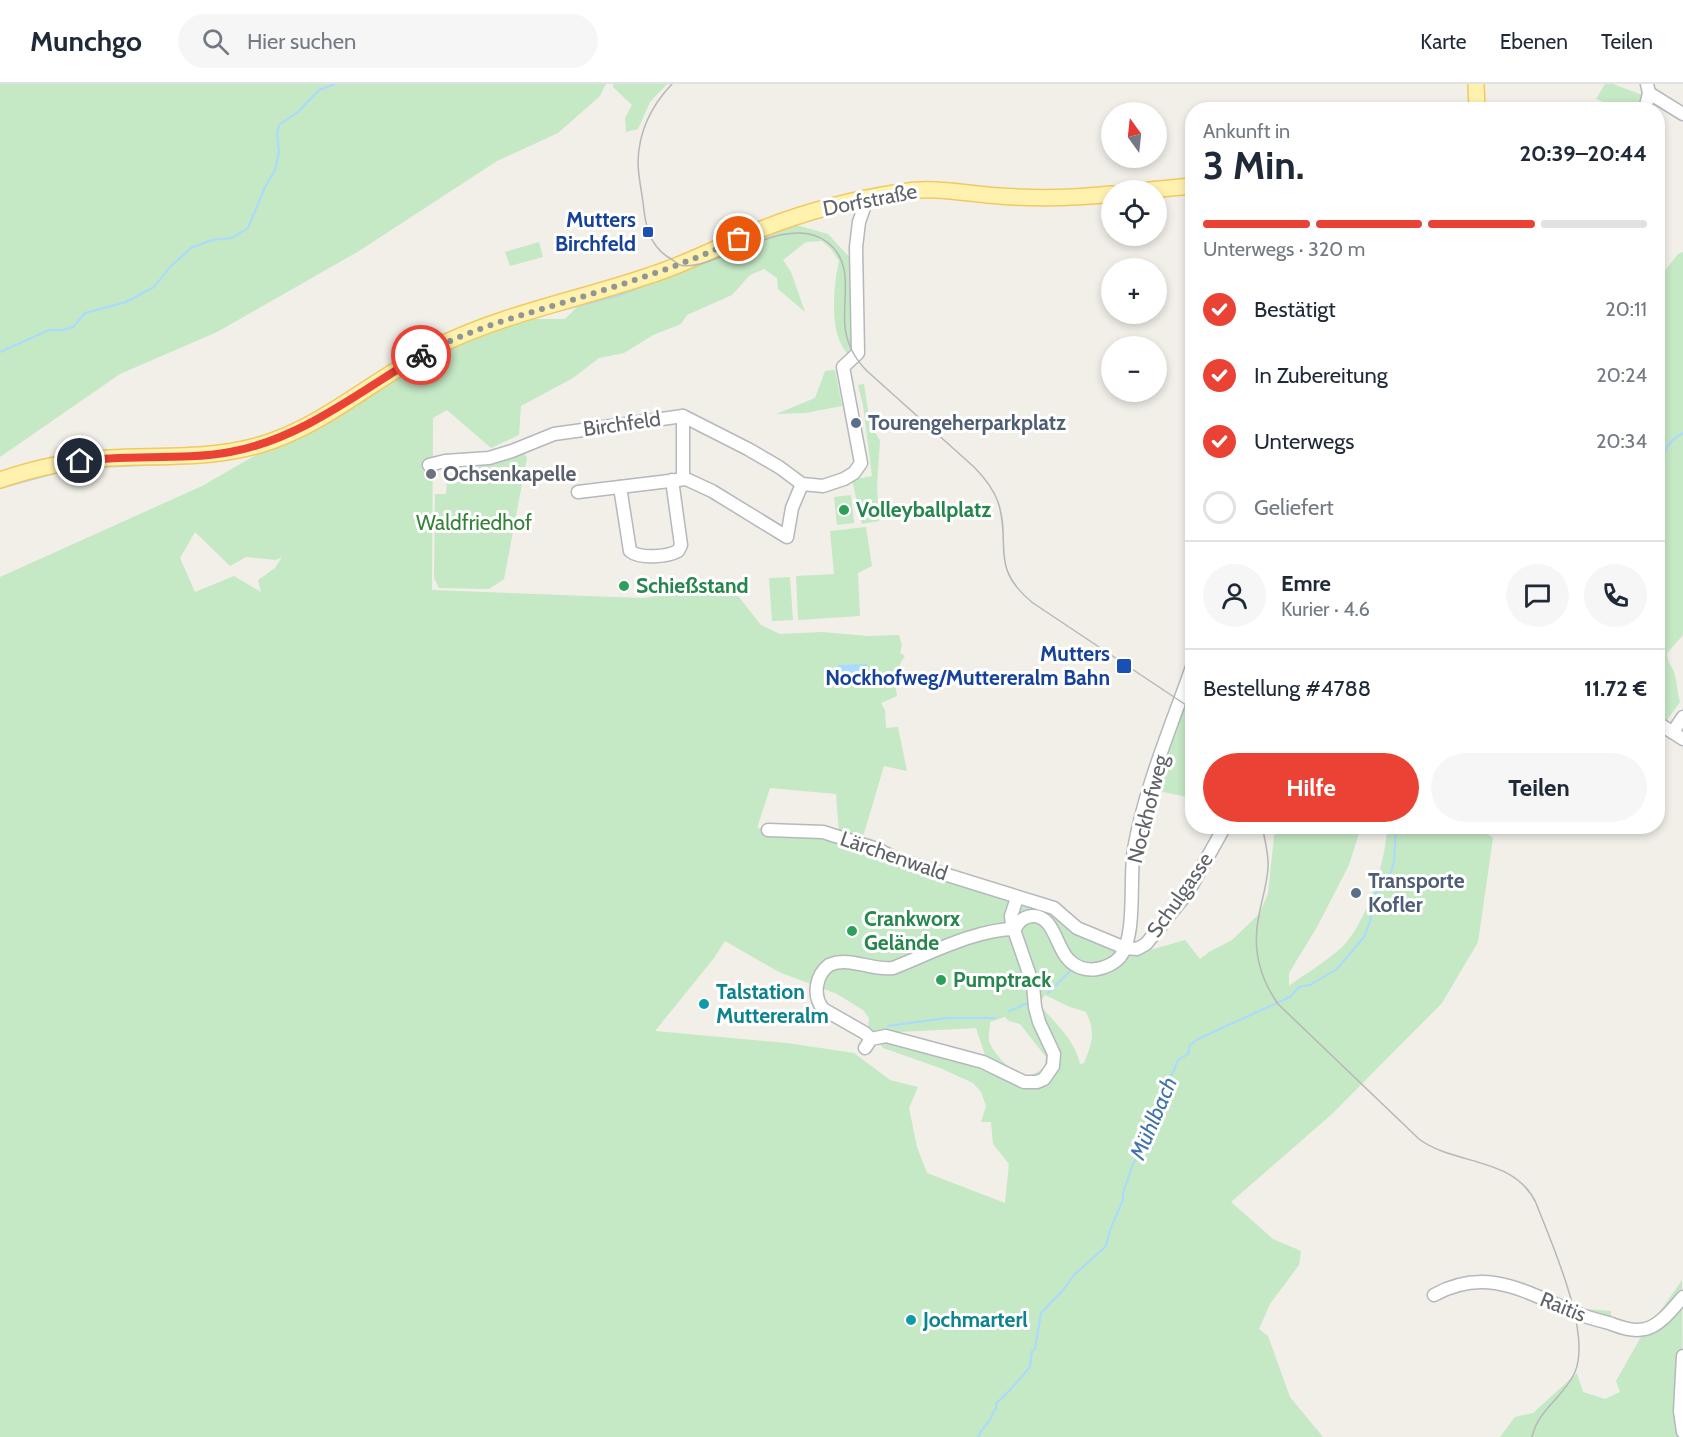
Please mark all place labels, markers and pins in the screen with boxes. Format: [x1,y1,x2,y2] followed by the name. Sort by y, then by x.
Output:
[555,207,636,256] place label: Mutters Birchfeld
[713,213,764,264] pin
[641,225,655,239] marker: Mutters Birchfeld
[868,410,1066,435] place label: Tourengeherparkplatz
[849,416,863,430] marker: Tourengeherparkplatz
[54,435,105,486] pin
[443,461,577,486] place label: Ochsenkapelle
[424,467,438,481] marker: Ochsenkapelle
[856,497,991,522] place label: Volleyballplatz
[837,503,851,517] marker: Volleyballplatz
[636,573,749,598] place label: Schießstand
[617,579,631,593] marker: Schießstand
[825,641,1110,690] place label: Mutters Nockhofweg/Muttereralm Bahn
[1115,657,1133,675] marker: Mutters Nockhofweg/Muttereralm Bahn
[1368,868,1465,917] place label: Transporte Kofler
[1349,886,1363,900] marker: Transporte Kofler
[864,906,961,955] place label: Crankworx Gelände
[845,924,859,938] marker: Crankworx Gelände
[953,967,1052,992] place label: Pumptrack
[934,973,948,987] marker: Pumptrack
[716,979,829,1028] place label: Talstation Muttereralm
[697,997,711,1011] marker: Talstation Muttereralm
[922,1307,1028,1332] place label: Jochmarterl
[904,1313,918,1327] marker: Jochmarterl

